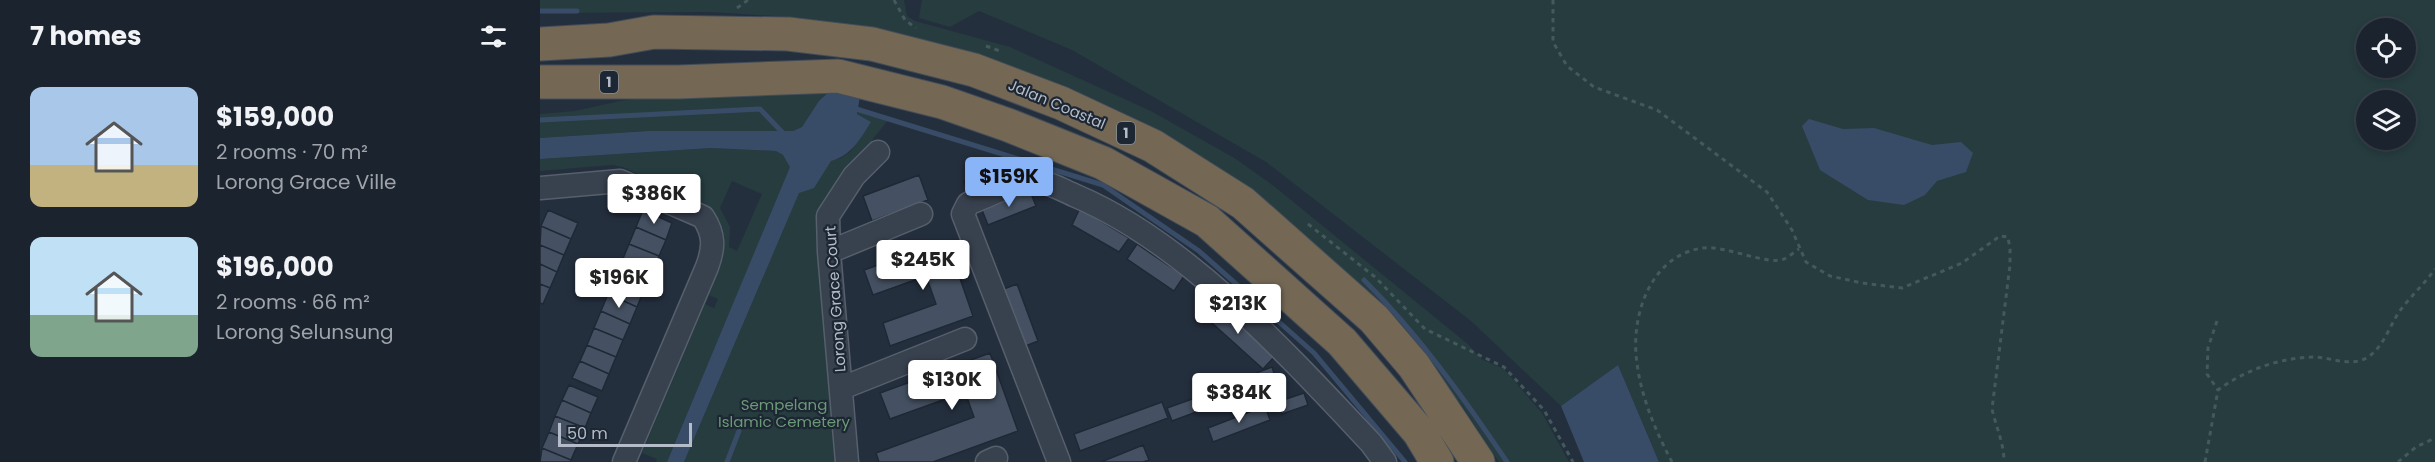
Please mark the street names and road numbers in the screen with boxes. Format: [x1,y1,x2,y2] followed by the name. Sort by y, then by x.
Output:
[600,71,618,93] road number: 1
[1005,74,1109,134] street label: Jalan Coastal
[1117,122,1135,144] road number: 1
[819,225,851,373] street label: Lorong Grace Court

